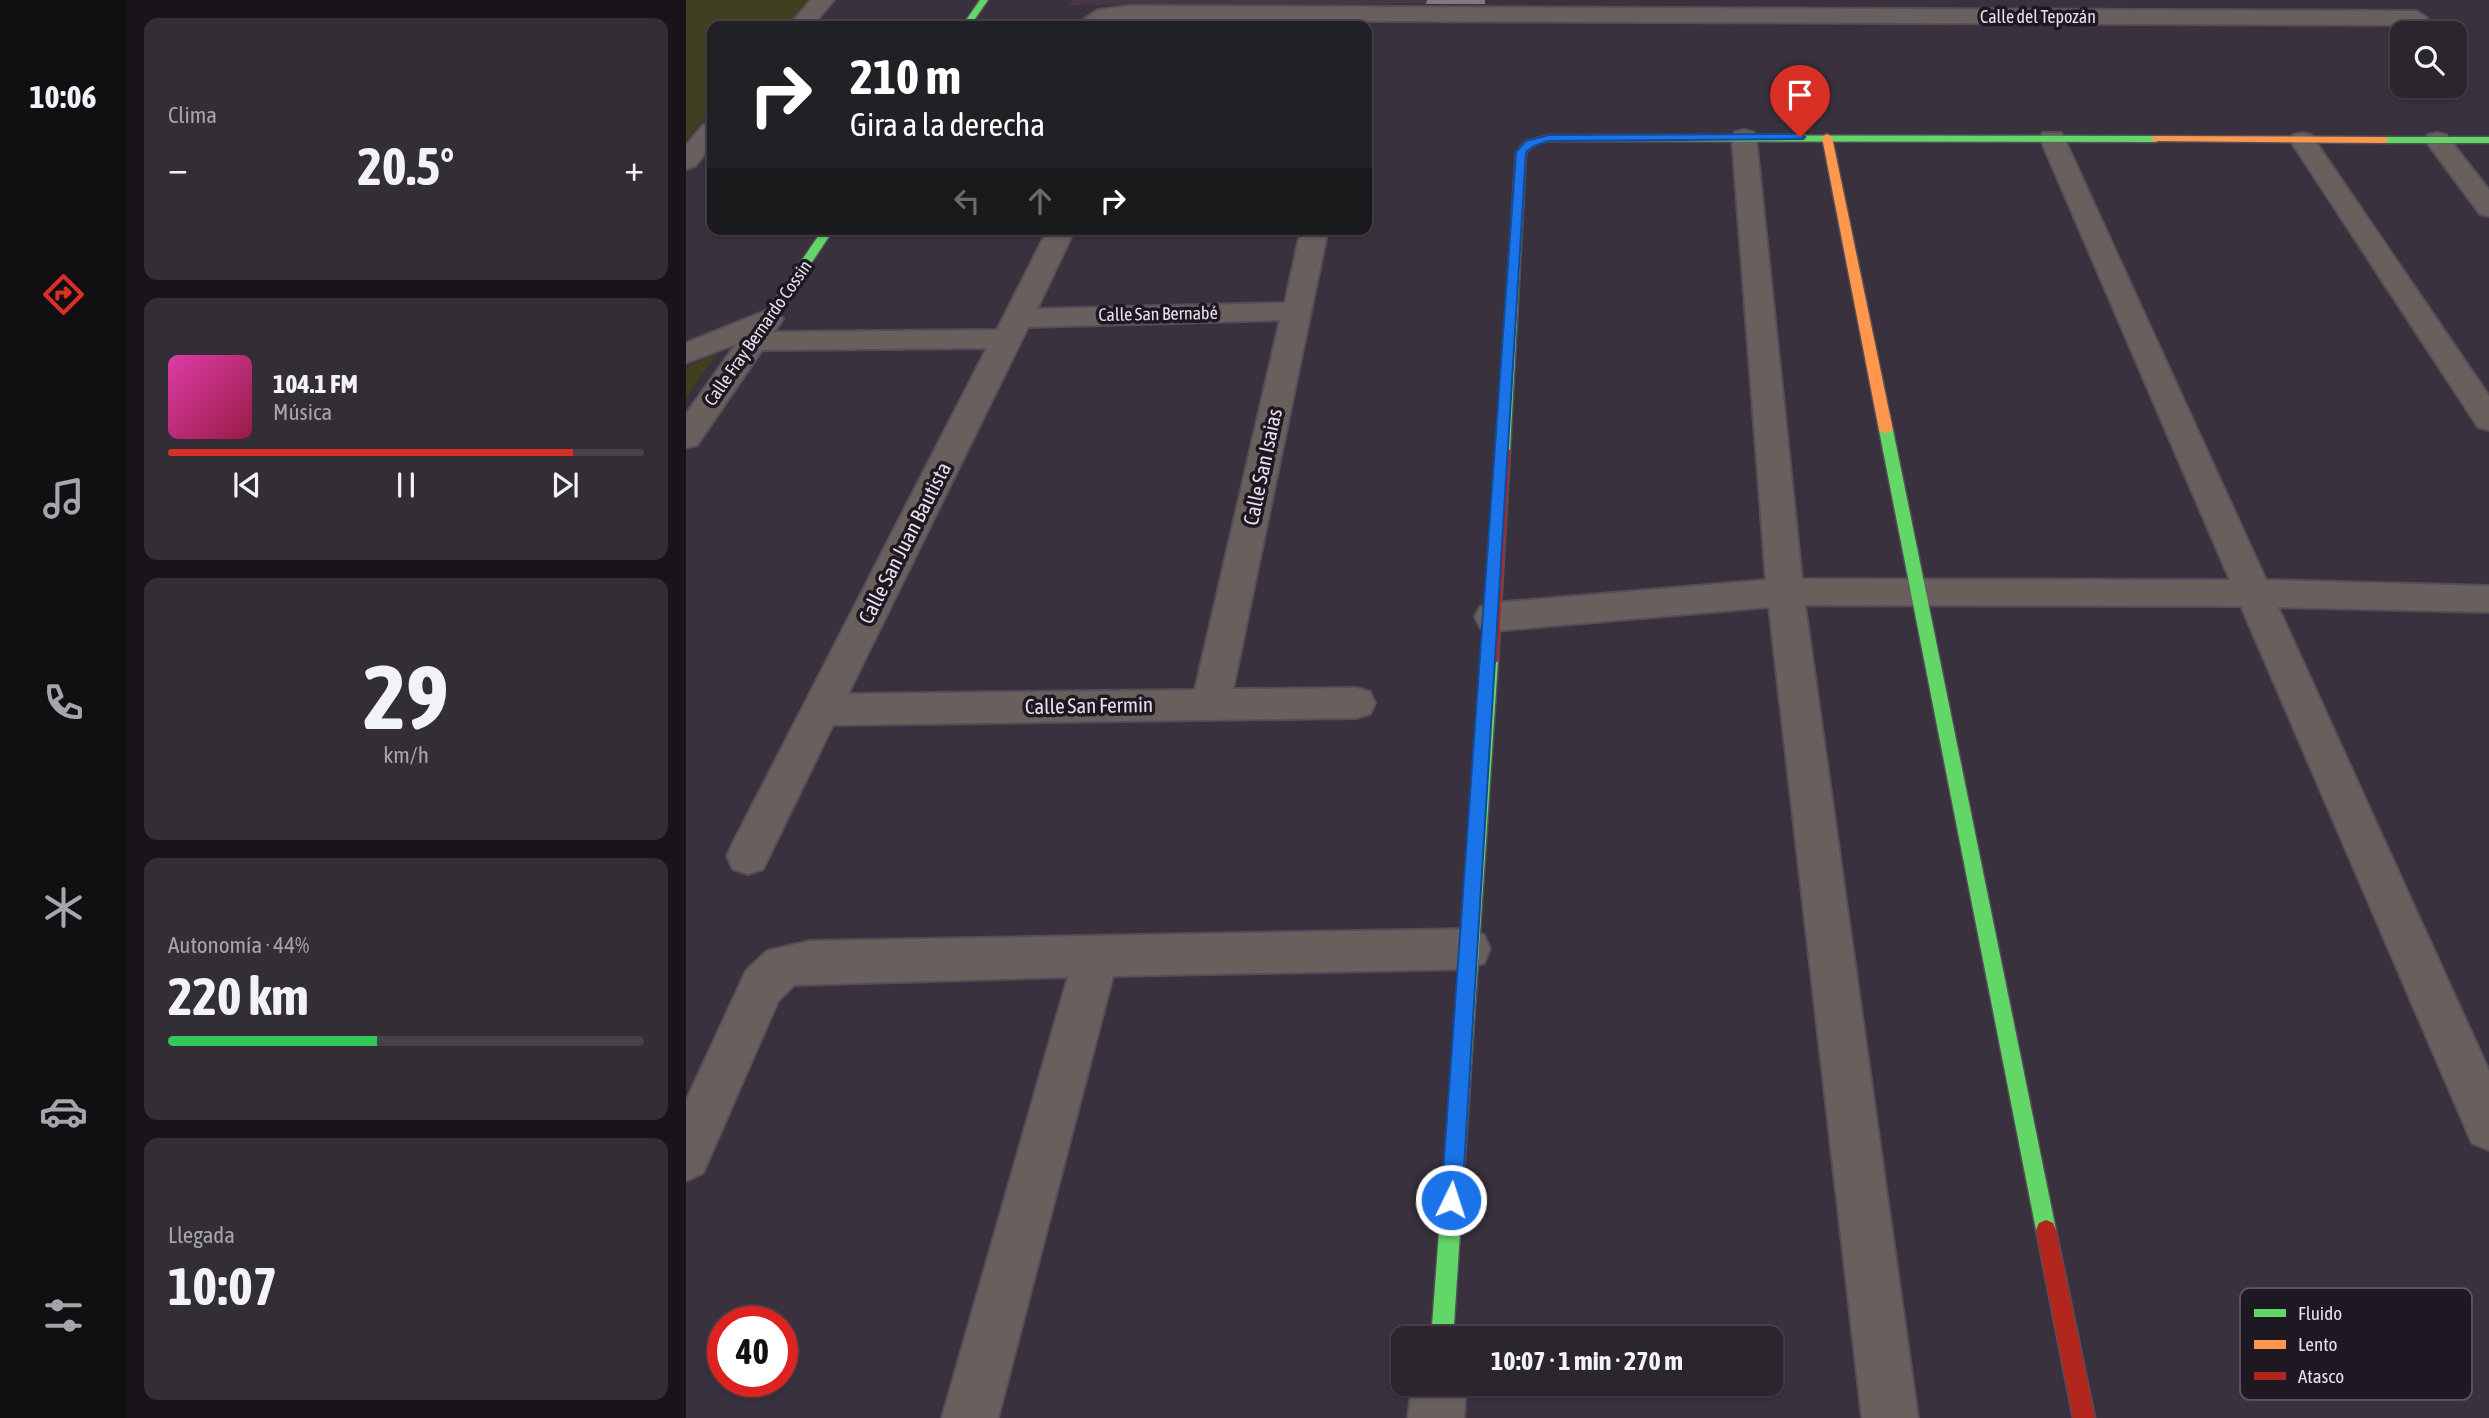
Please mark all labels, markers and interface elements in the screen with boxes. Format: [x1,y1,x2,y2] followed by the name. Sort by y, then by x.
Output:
[1980,6,2096,27] street label: Calle del Tepozán
[2390,21,2467,98] map controls
[2390,21,2467,98] button: search
[850,48,961,104] text: 210 m
[735,49,826,140] icon: right
[1770,65,1830,137] pin
[1781,76,1819,114] icon: arrive
[29,78,97,115] text: 10:06
[168,102,217,128] text: Clima
[850,106,1045,143] text: Gira a la derecha
[358,136,454,196] text: 20.5°
[168,146,188,189] text: −
[624,146,644,189] text: +
[948,182,986,220] icon: left
[1021,182,1059,220] icon: ahead
[1094,182,1132,220] icon: right
[699,256,816,409] street label: Calle Fray Bernardo Cossin
[39,270,88,319] icon: directions
[1098,302,1218,325] street label: Calle San Bernabé
[273,369,358,399] text: 104.1 FM
[273,399,332,425] text: Música
[1238,406,1286,527] street label: Calle San Isaias
[853,458,955,627] street label: Calle San Juan Bautista
[228,466,266,504] icon: previous
[387,466,425,504] icon: pause
[546,466,584,504] icon: next
[39,474,88,523] icon: music
[363,644,449,748] text: 29
[39,678,88,727] icon: phone
[1025,692,1153,718] street label: Calle San Fermin
[383,742,429,768] text: km/h
[39,883,88,932] icon: climate
[168,932,309,958] text: Autonomía · 44%
[168,966,309,1026] text: 220 km
[39,1087,88,1136] icon: car
[1414,1163,1488,1237] position arrow
[168,1222,235,1248] text: Llegada
[168,1256,277,1316] text: 10:07
[2240,1288,2472,1400] legend
[39,1291,88,1340] icon: filters
[2298,1302,2342,1324] text: Fluido
[707,1306,798,1397] speed limit sign: 40
[2298,1333,2337,1355] text: Lento
[1491,1346,1683,1376] text: 10:07 · 1 min · 270 m
[2298,1365,2344,1387] text: Atasco

